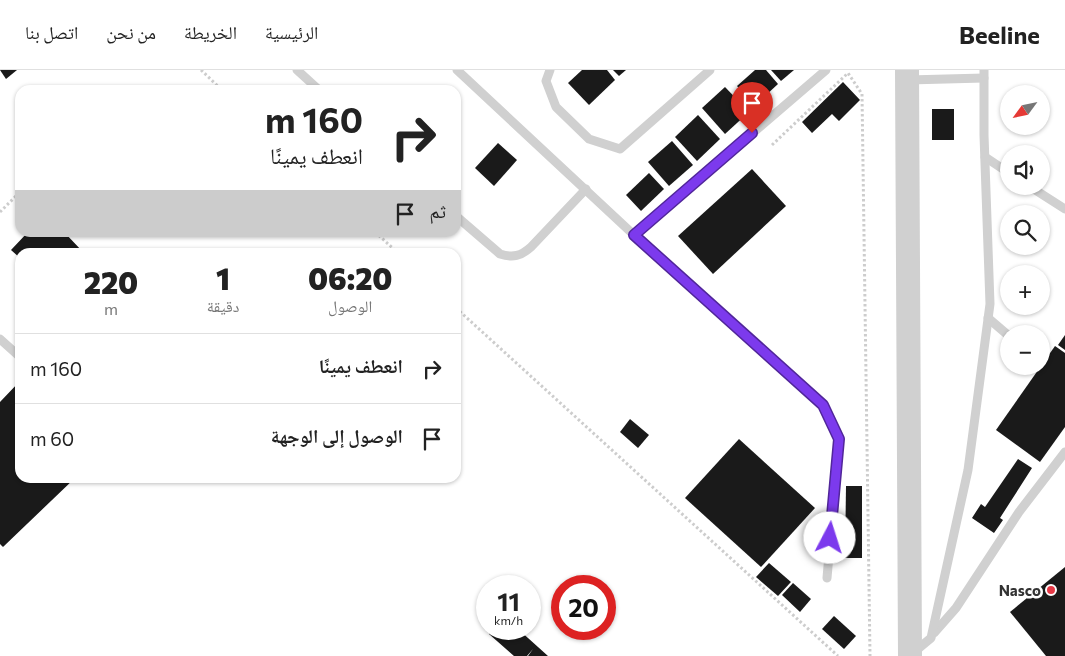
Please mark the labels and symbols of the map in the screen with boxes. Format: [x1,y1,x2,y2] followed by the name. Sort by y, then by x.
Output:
[731,82,773,133] pin
[1000,85,1050,135] north arrow
[803,511,855,563] position arrow
[551,575,616,640] speed limit sign: 20
[999,581,1041,599] place label: Nasco
[1045,584,1057,596] marker: Nasco

